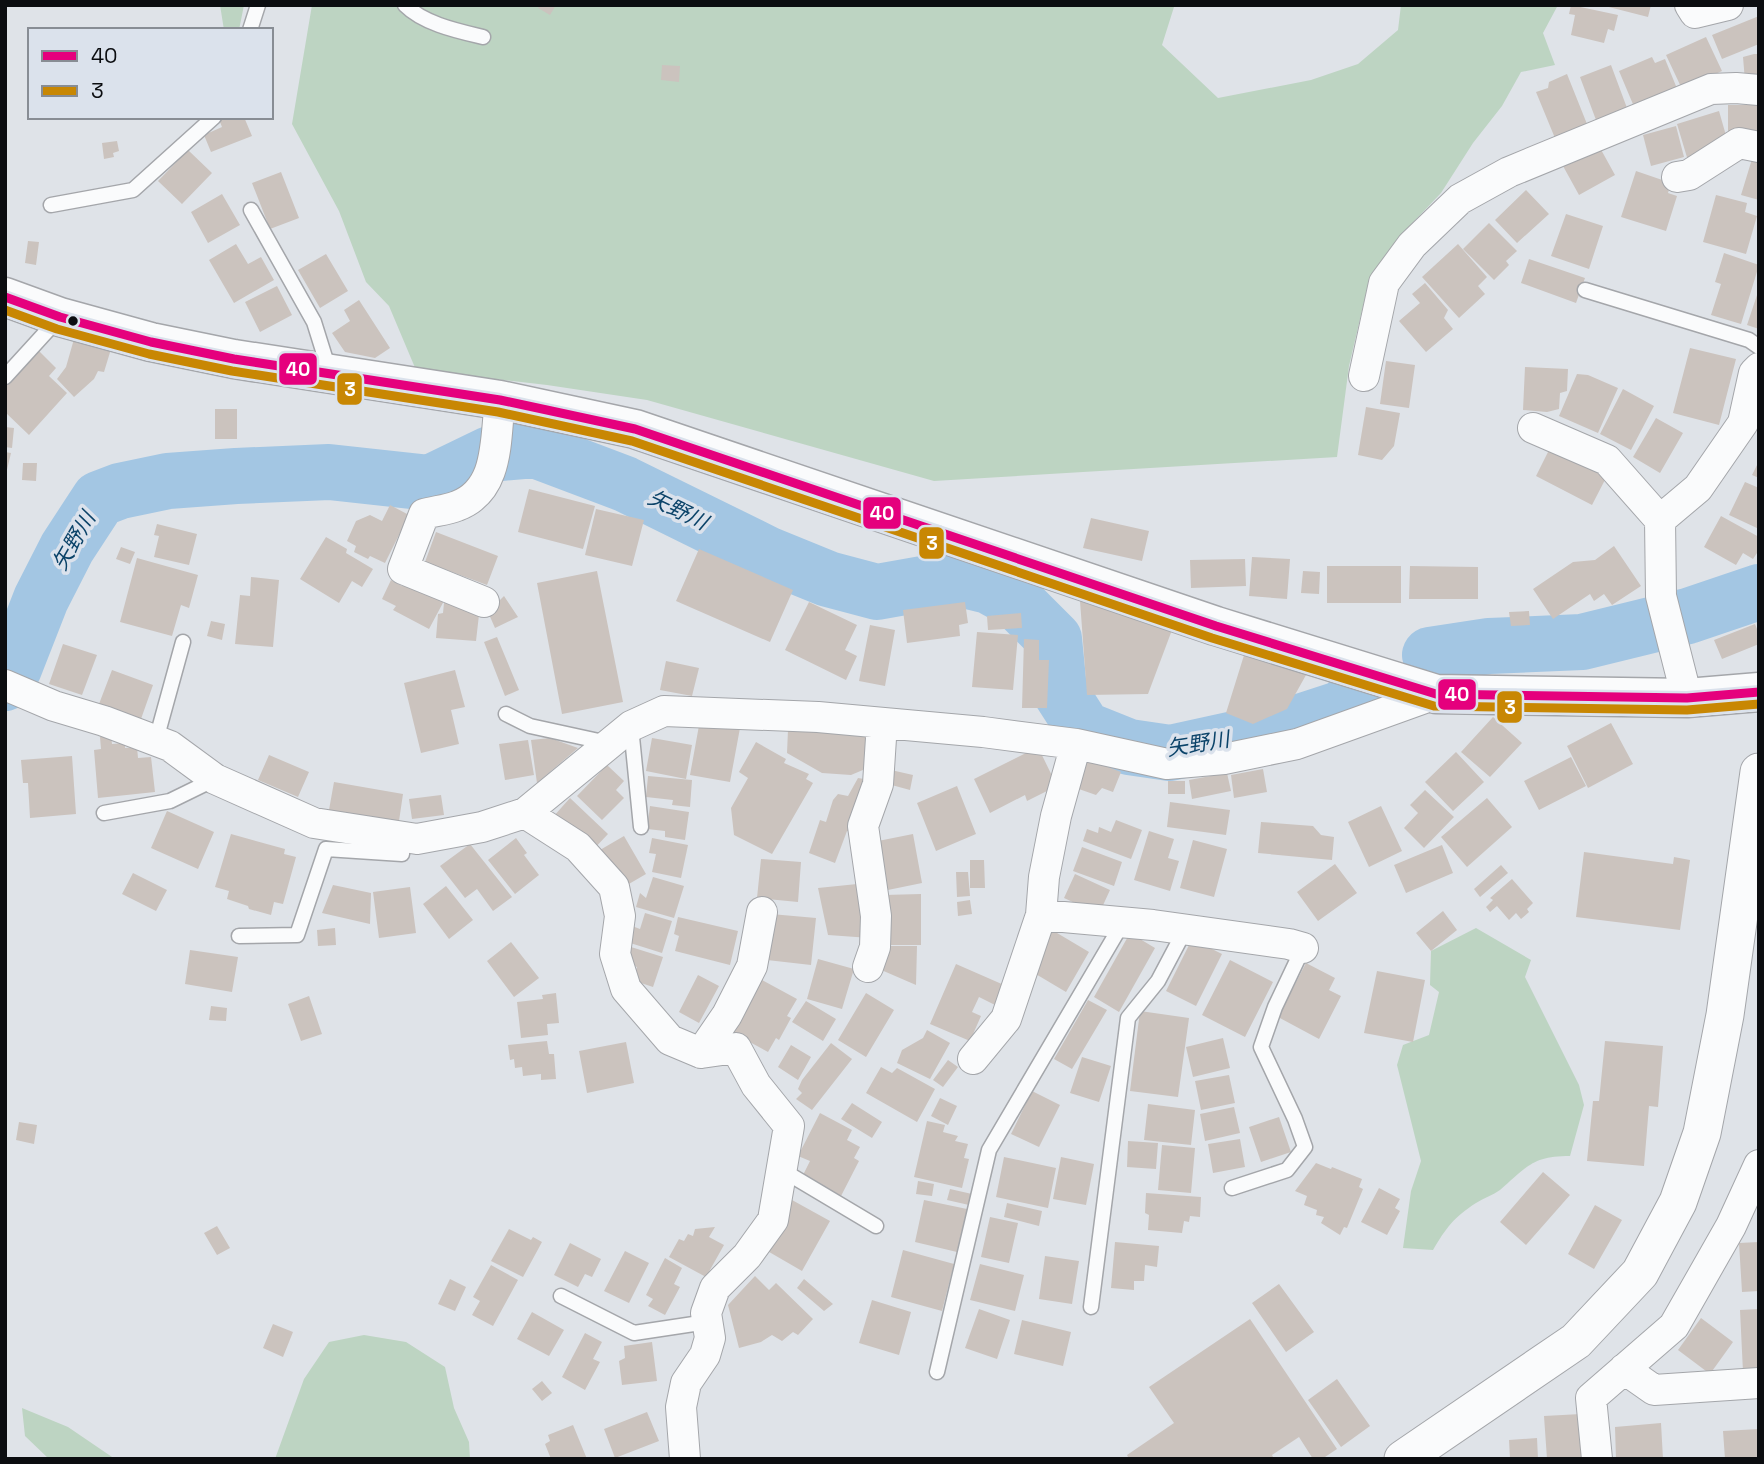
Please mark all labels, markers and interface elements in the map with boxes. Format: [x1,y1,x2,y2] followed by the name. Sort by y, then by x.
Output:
[28,28,273,119] legend
[91,42,118,69] text: 40
[91,77,104,104] text: 3
[66,314,80,328] unlabelled marker
[278,352,318,386] line badge: 40
[286,357,310,382] text: 40
[336,372,363,406] line badge: 3
[344,377,356,402] text: 3
[644,484,714,536] water label: 矢野川
[862,496,902,530] line badge: 40
[870,501,894,526] text: 40
[46,505,102,575] water label: 矢野川
[918,526,945,560] line badge: 3
[926,531,938,556] text: 3
[1437,678,1477,711] line badge: 40
[1445,682,1469,707] text: 40
[1496,690,1523,724] line badge: 3
[1504,695,1516,720] text: 3
[1165,725,1233,762] water label: 矢野川

